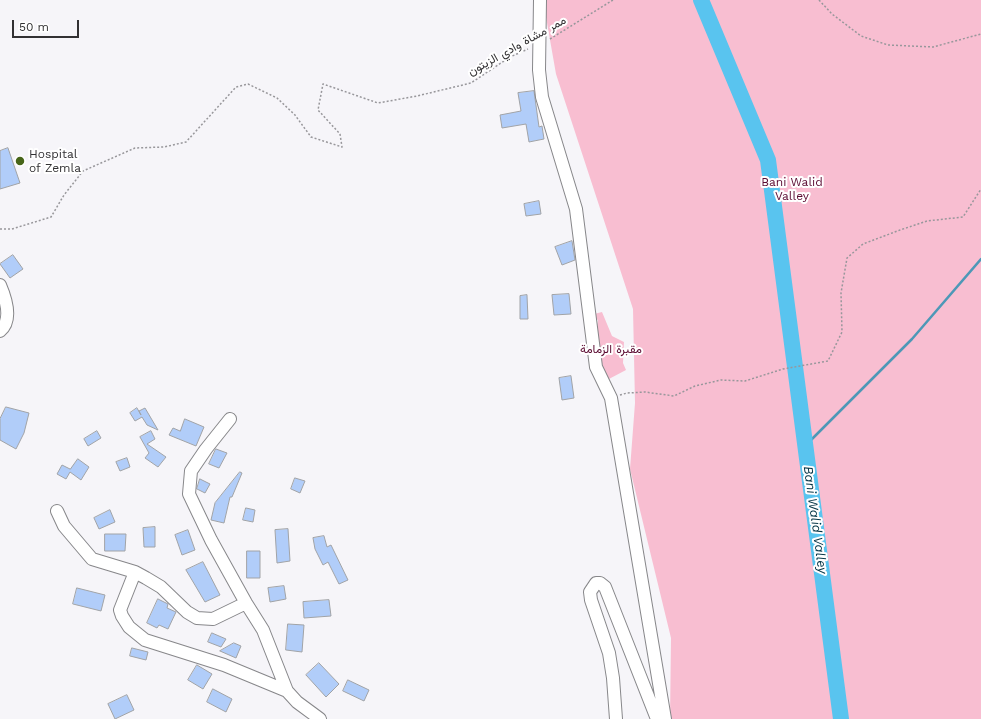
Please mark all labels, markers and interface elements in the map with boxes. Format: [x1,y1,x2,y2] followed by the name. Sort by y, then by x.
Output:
[14,12,81,38] scale bar
[465,13,569,79] street label: ممر مشاة وادي الزيتون
[19,20,49,34] text: 50 m
[29,147,81,175] place label: Hospital of Zemla
[14,155,26,167] marker: Hospital of Zemla
[761,175,823,203] park label: Bani Walid Valley
[580,342,642,356] park label: مقبرة الزمامة
[800,465,830,575] water label: Bani Walid Valley

